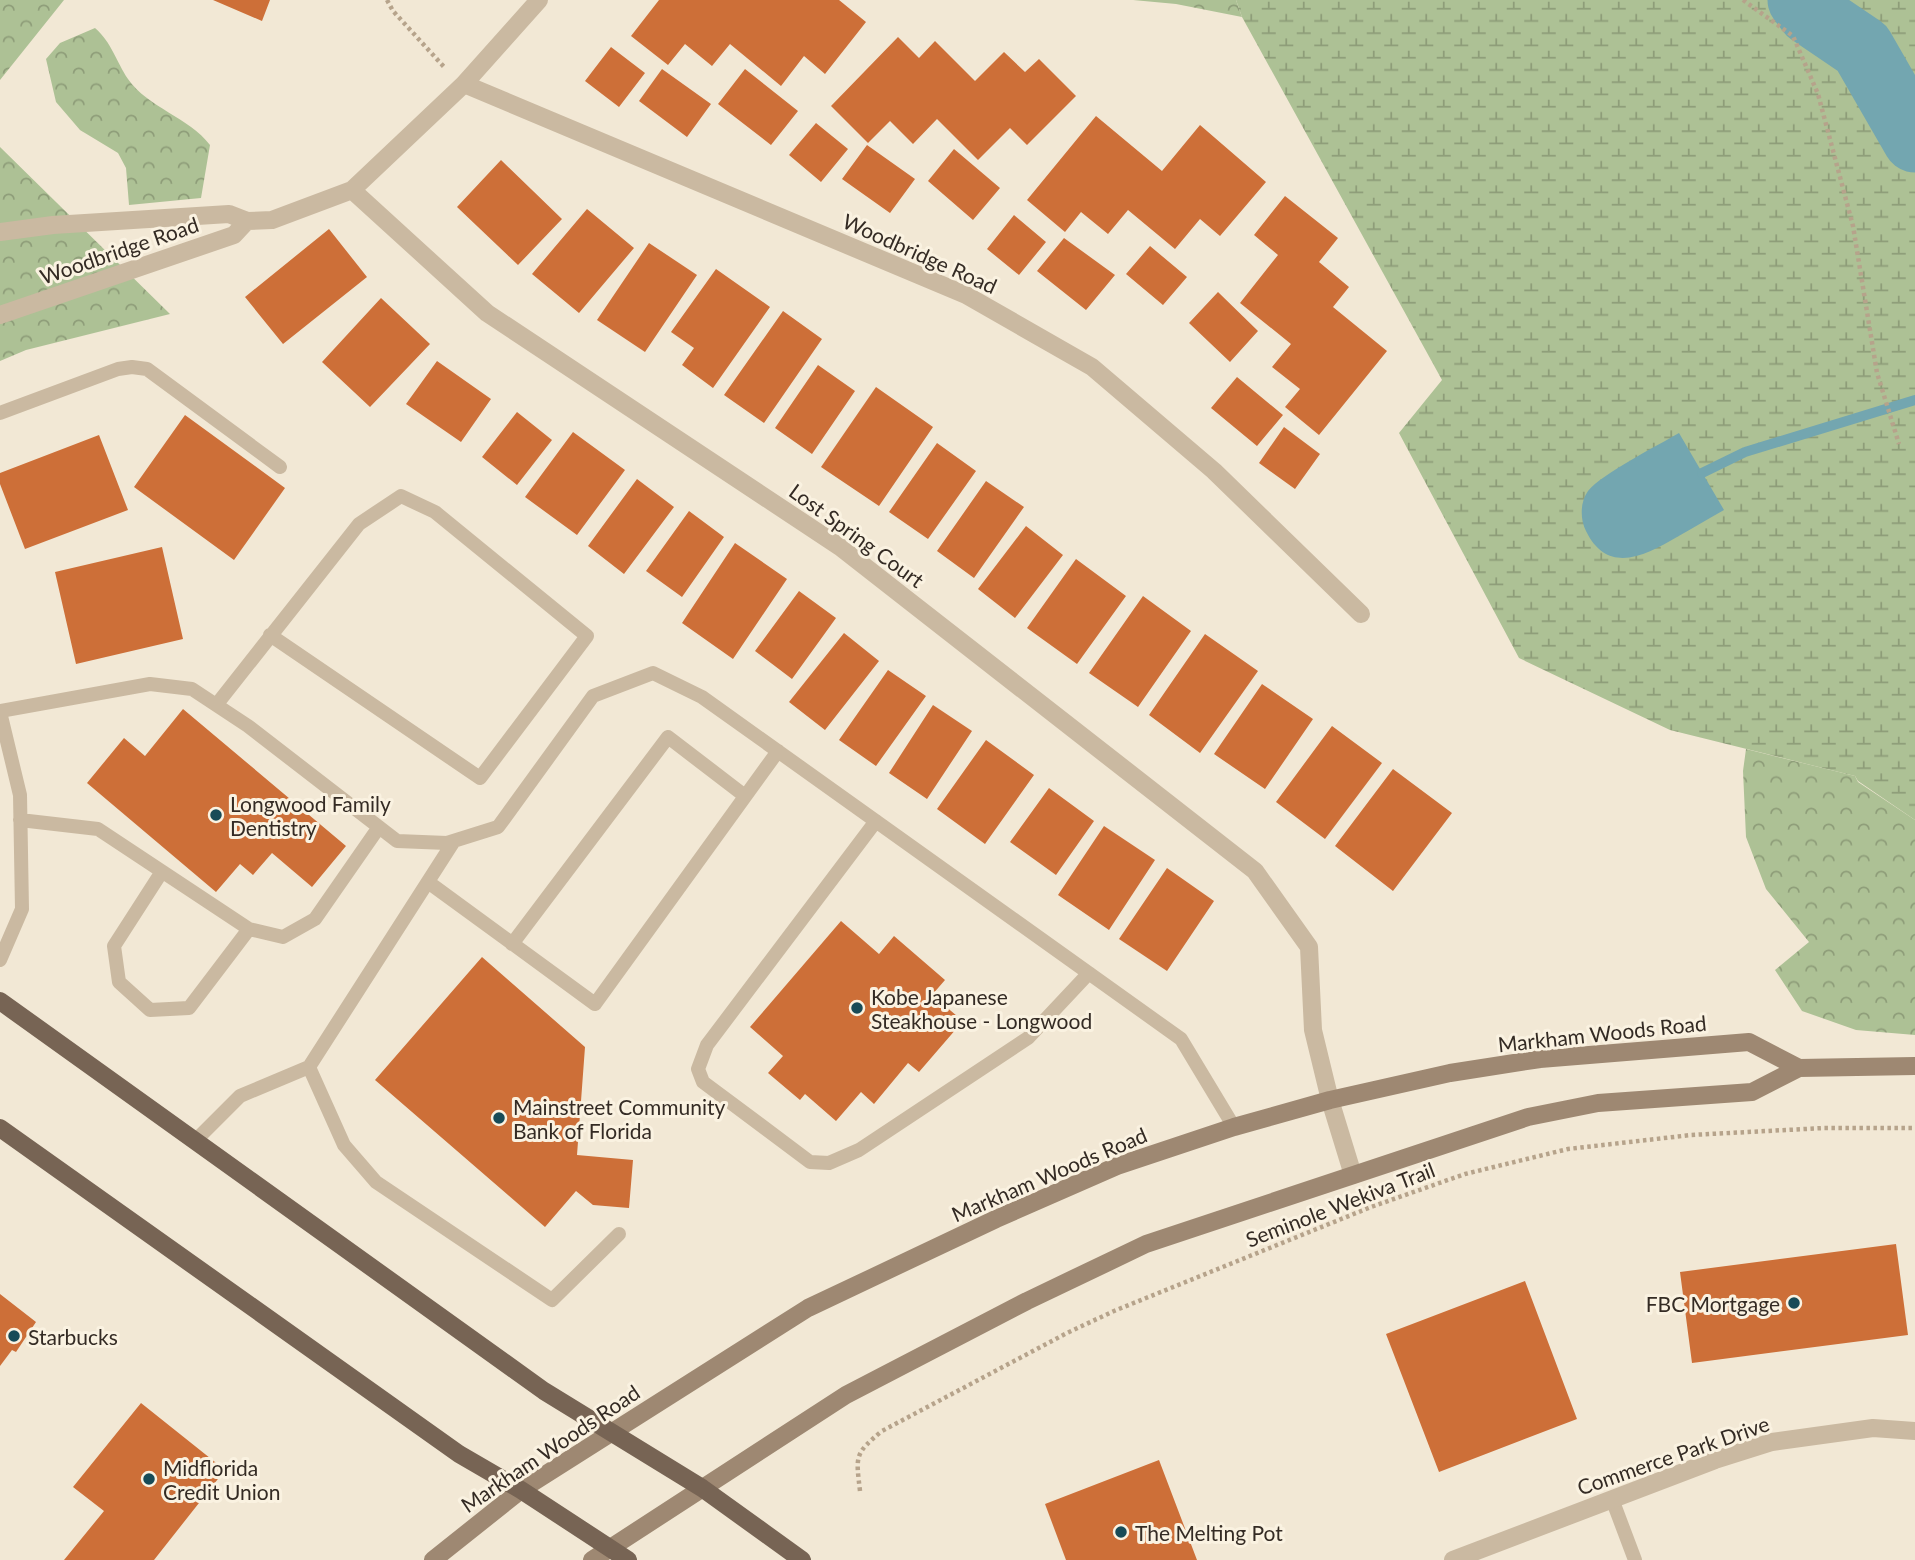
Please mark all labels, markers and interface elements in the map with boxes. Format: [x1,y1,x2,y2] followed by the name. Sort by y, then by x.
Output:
[839,208,1001,298] street label: Woodbridge Road
[36,211,202,289] street label: Woodbridge Road
[785,478,930,592] street label: Lost Spring Court
[230,791,391,840] place label: Longwood Family Dentistry
[208,807,224,823] marker: Longwood Family Dentistry
[871,984,1092,1033] place label: Kobe Japanese Steakhouse - Longwood
[849,1000,865,1016] marker: Kobe Japanese Steakhouse - Longwood
[1496,1010,1708,1056] street label: Markham Woods Road
[513,1094,725,1143] place label: Mainstreet Community Bank of Florida
[491,1110,507,1126] marker: Mainstreet Community Bank of Florida
[948,1122,1150,1226] street label: Markham Woods Road
[1242,1156,1438,1252] street label: Seminole Wekiva Trail
[1646,1291,1780,1316] place label: FBC Mortgage
[1786,1295,1802,1311] marker: FBC Mortgage
[28,1324,118,1349] place label: Starbucks
[6,1328,22,1344] marker: Starbucks
[456,1379,644,1517] street label: Markham Woods Road
[1574,1410,1772,1500] street label: Commerce Park Drive
[163,1455,280,1504] place label: Midflorida Credit Union
[141,1471,157,1487] marker: Midflorida Credit Union
[1135,1520,1283,1545] place label: The Melting Pot
[1113,1524,1129,1540] marker: The Melting Pot

